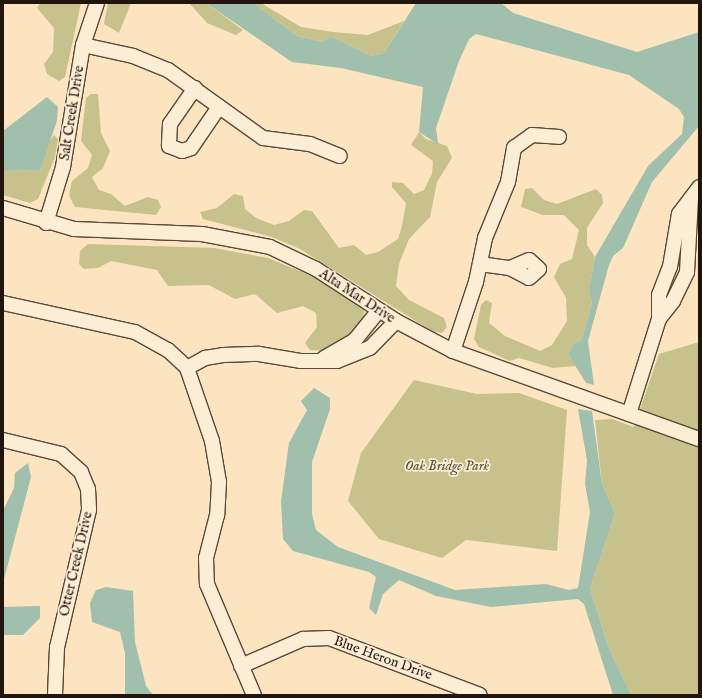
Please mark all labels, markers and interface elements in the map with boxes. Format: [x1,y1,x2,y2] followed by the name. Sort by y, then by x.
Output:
[56,64,88,162] street label: Salt Creek Drive
[316,265,398,327] street label: Alta Mar Drive
[405,458,489,474] park label: Oak Bridge Park
[56,510,96,618] street label: Otter Creek Drive
[331,632,435,684] street label: Blue Heron Drive

